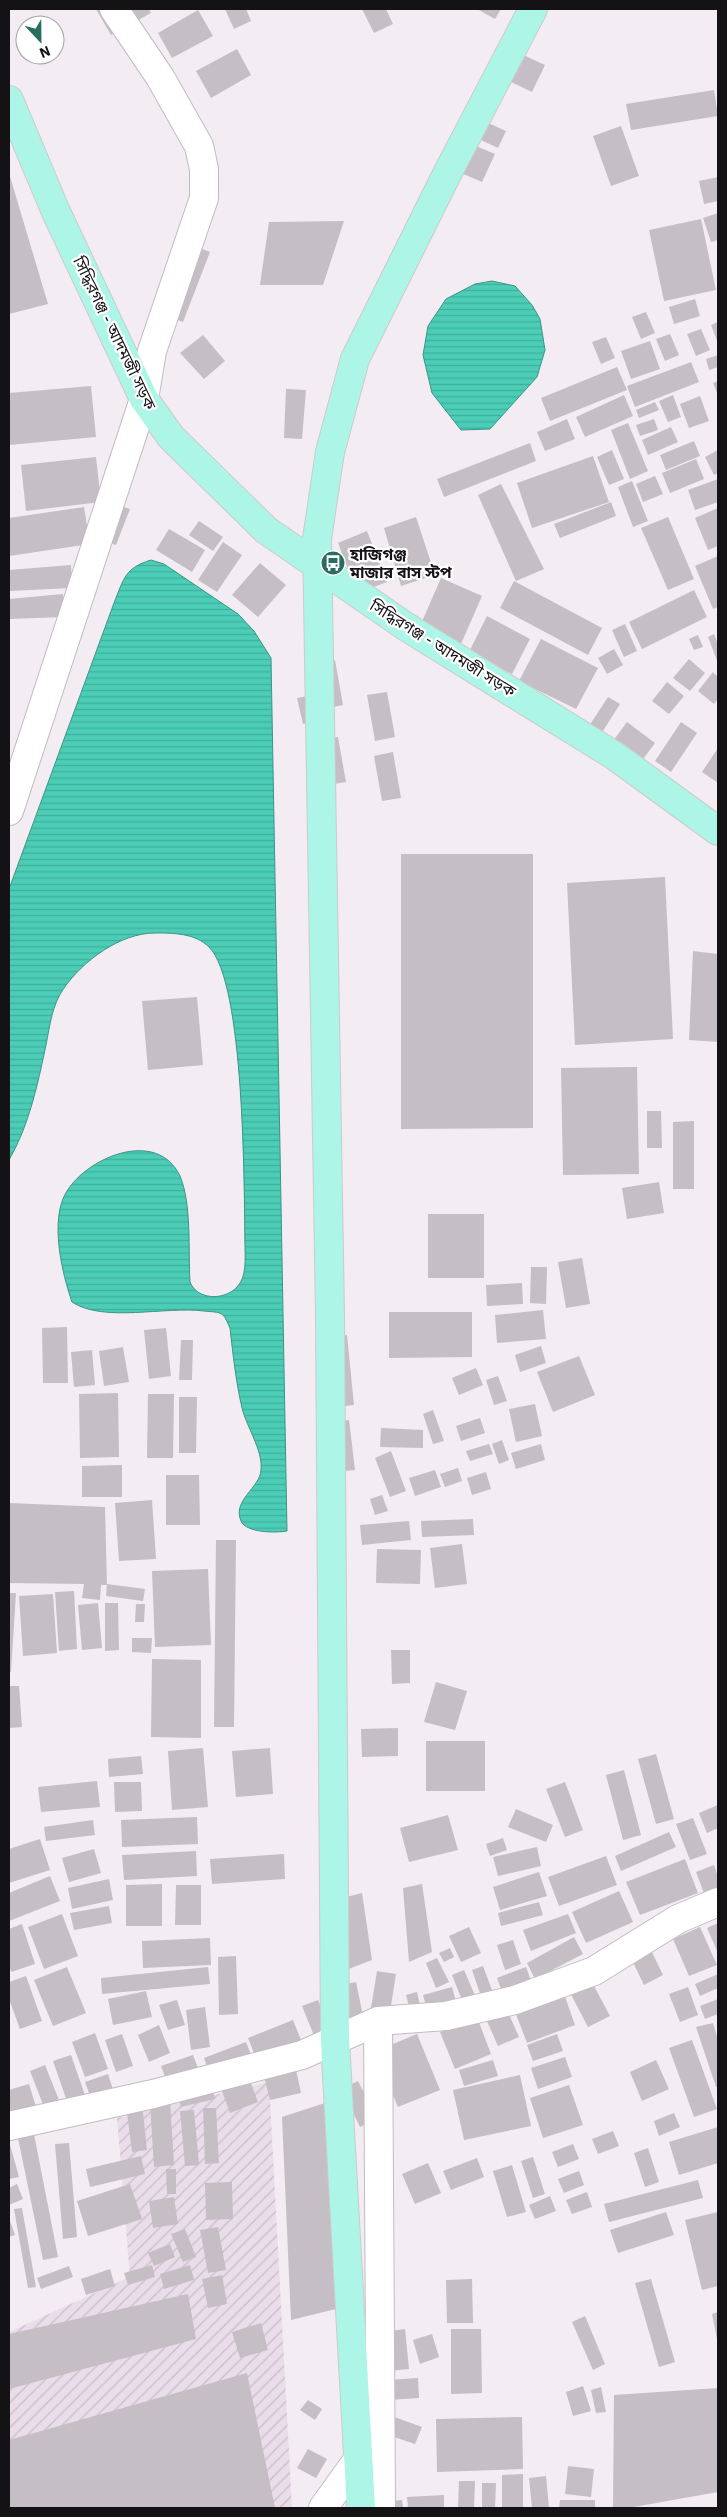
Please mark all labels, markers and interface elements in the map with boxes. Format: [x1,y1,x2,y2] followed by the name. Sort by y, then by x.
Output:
[15,15,65,65] north arrow
[37,42,53,62] text: N
[69,252,161,414] street label: সিদ্ধিরগঞ্জ - আদমজী সড়ক
[349,544,452,582] place label: হাজিগঞ্জ মাজার বাস স্টপ
[320,550,346,576] bus stop icon: হাজিগঞ্জ মাজার বাস স্টপ
[366,594,521,702] street label: সিদ্ধিরগঞ্জ - আদমজী সড়ক

